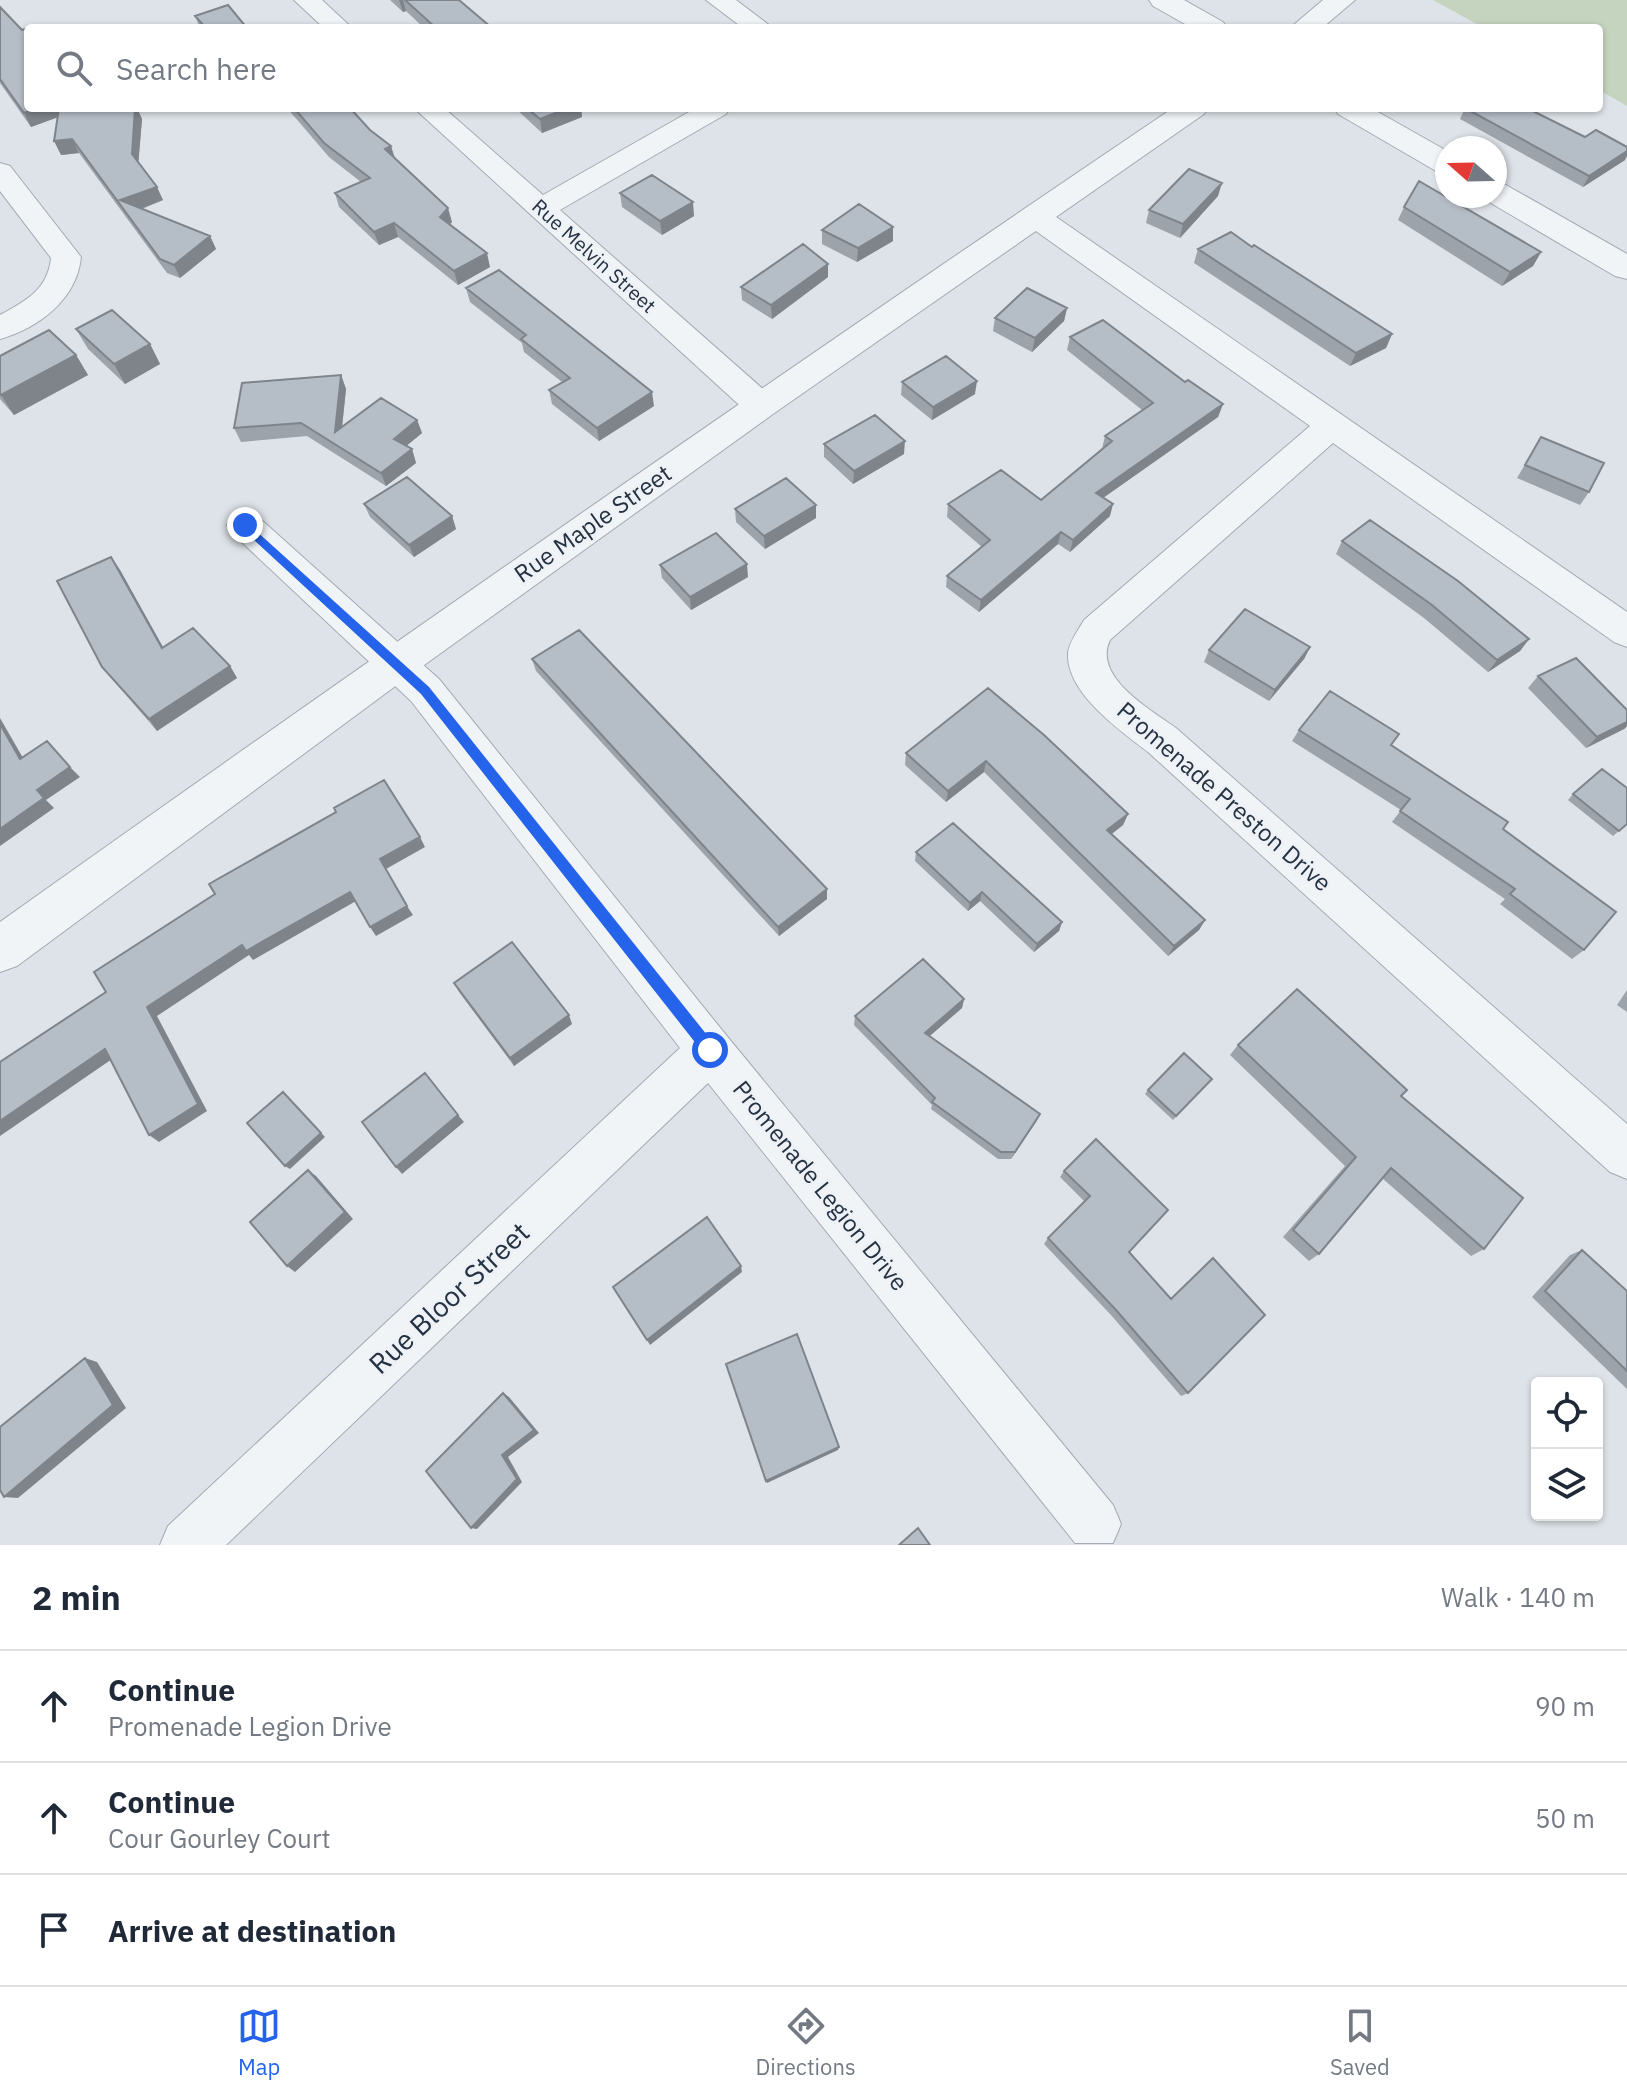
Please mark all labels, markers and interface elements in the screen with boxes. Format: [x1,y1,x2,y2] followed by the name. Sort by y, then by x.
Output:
[24,24,1603,112] search box
[52,46,96,90] icon: search
[116,49,277,88] text: Search here
[1435,136,1507,208] north arrow
[527,193,662,319] street label: Rue Melvin Street
[507,457,677,589] street label: Rue Maple Street
[227,507,263,543] route end
[1111,694,1339,898] street label: Promenade Preston Drive
[692,1032,728,1068] route start
[726,1074,916,1297] street label: Promenade Legion Drive
[360,1214,537,1382] street label: Rue Bloor Street
[1531,1377,1603,1521] map controls
[1531,1377,1603,1449] button: locate
[1531,1449,1603,1521] button: layers
[32,1575,121,1619] text: 2 min
[1441,1580,1595,1614] text: Walk · 140 m
[108,1670,235,1709] text: Continue
[32,1684,76,1728] icon: ahead
[1535,1689,1595,1723] text: 90 m
[108,1709,392,1743] text: Promenade Legion Drive
[108,1782,235,1821] text: Continue
[32,1796,76,1840] icon: ahead
[1535,1801,1595,1835] text: 50 m
[108,1821,331,1855] text: Cour Gourley Court
[32,1908,76,1952] icon: arrive
[108,1911,396,1950] text: Arrive at destination
[237,2004,281,2081] tab: Map
[756,2004,856,2081] tab: Directions
[1330,2004,1390,2081] tab: Saved

